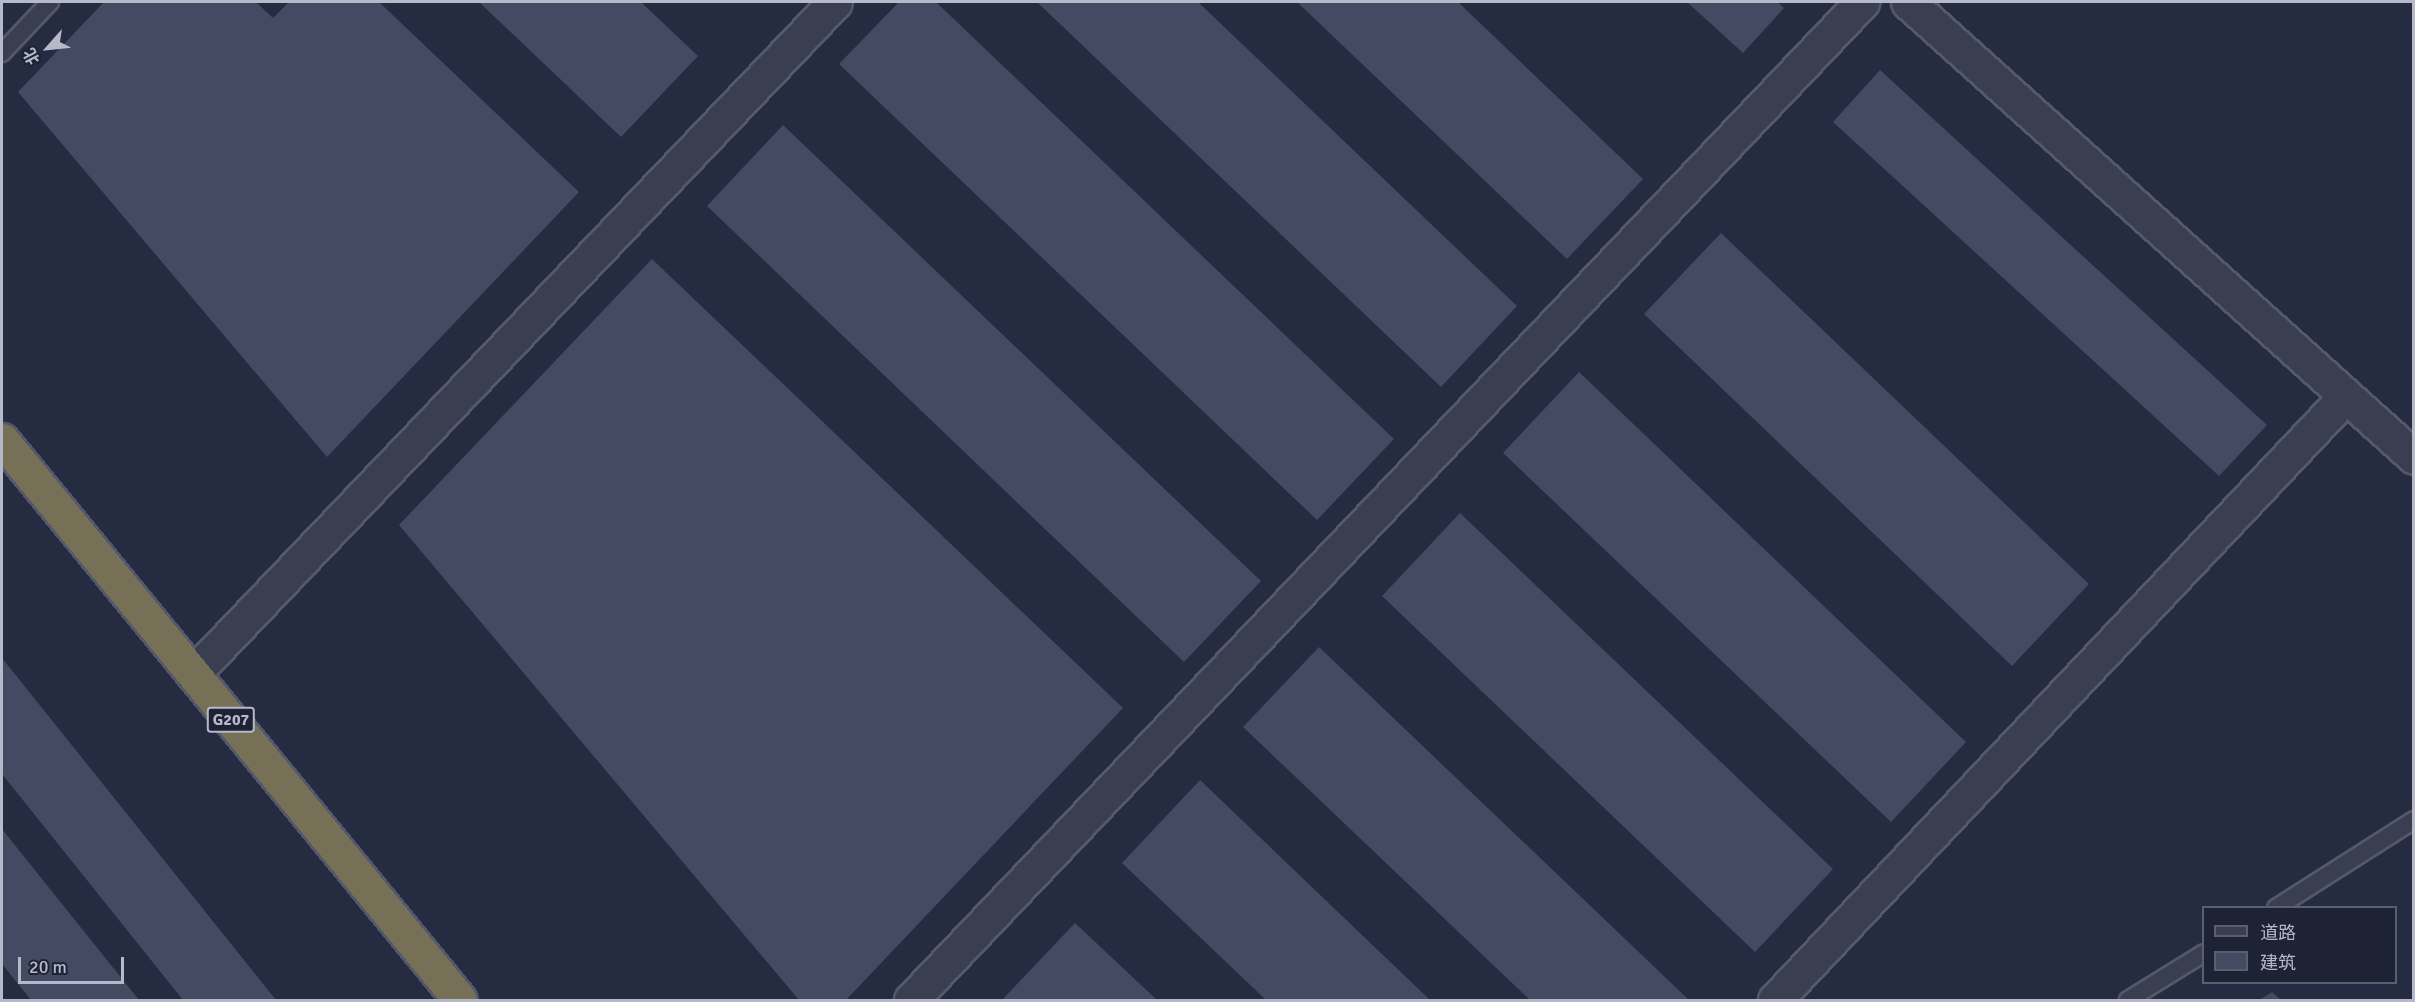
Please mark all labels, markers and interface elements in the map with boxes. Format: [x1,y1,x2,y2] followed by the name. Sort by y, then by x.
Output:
[18,18,78,78] north arrow
[19,45,45,68] text: 北
[206,707,256,733] road number: G207
[2202,906,2397,984] legend
[2260,922,2296,944] text: 道路
[21,945,128,983] scale bar
[2260,952,2296,974] text: 建筑
[29,956,67,978] text: 20 m

